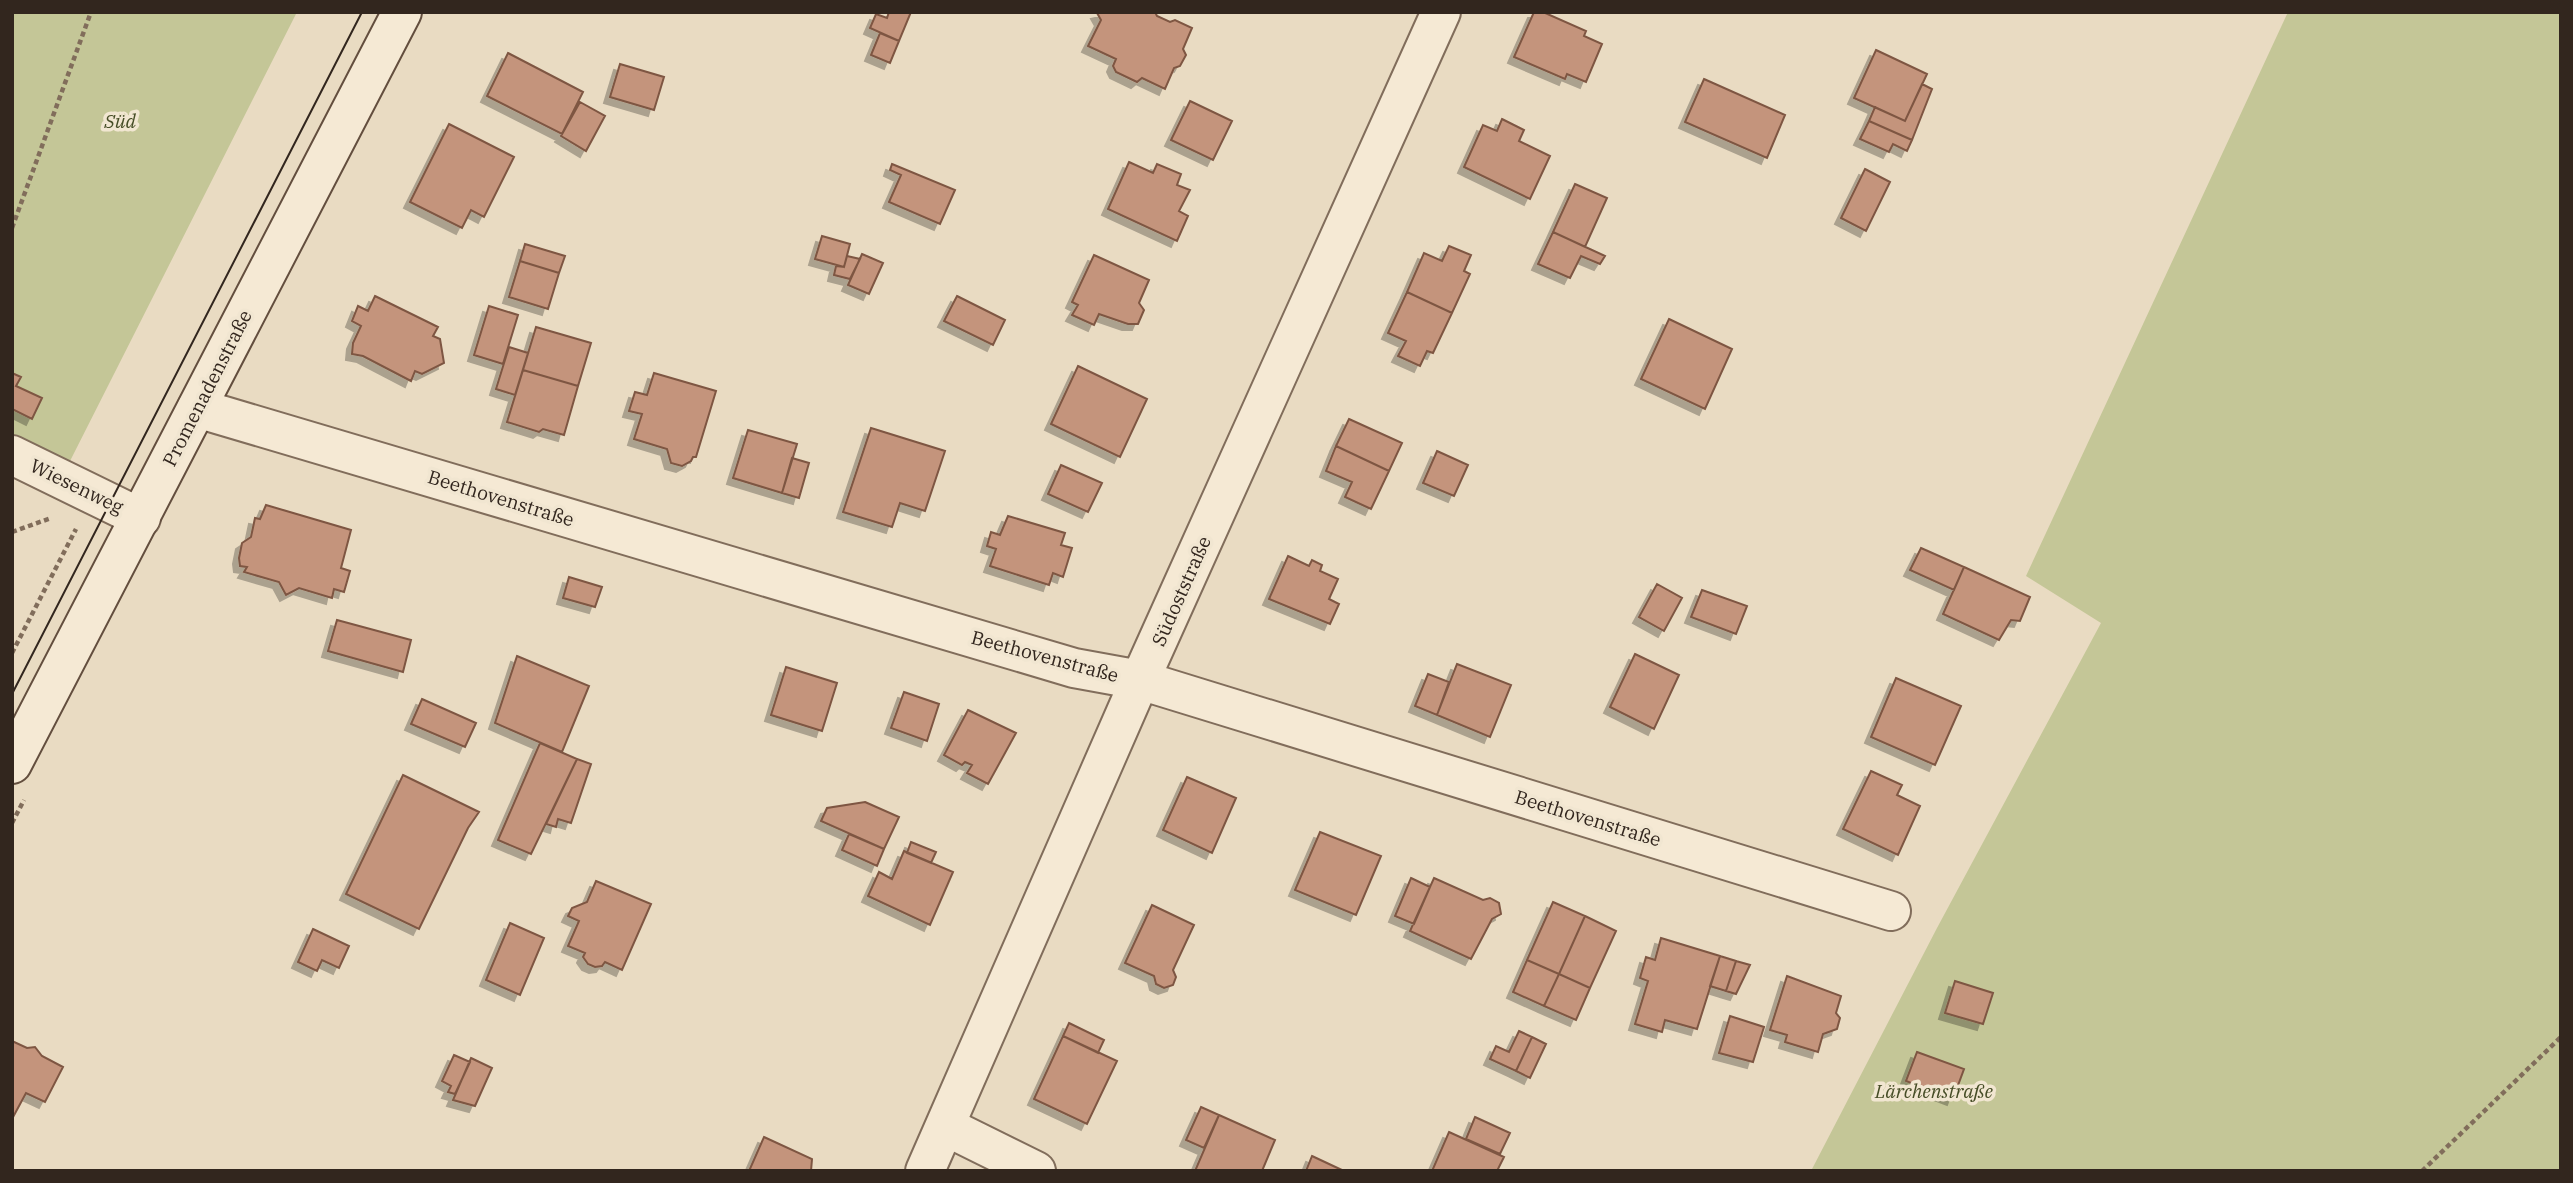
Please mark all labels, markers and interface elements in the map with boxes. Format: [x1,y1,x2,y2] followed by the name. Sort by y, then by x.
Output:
[103,109,136,133] park label: Süd
[157,306,257,470] street label: Promenadenstraße
[26,453,128,519] street label: Wiesenweg
[425,464,577,532] street label: Beethovenstraße
[1146,532,1216,650] street label: Südoststraße
[969,625,1121,687] street label: Beethovenstraße
[1512,784,1664,852] street label: Beethovenstraße
[1874,1079,1993,1103] park label: Lärchenstraße

